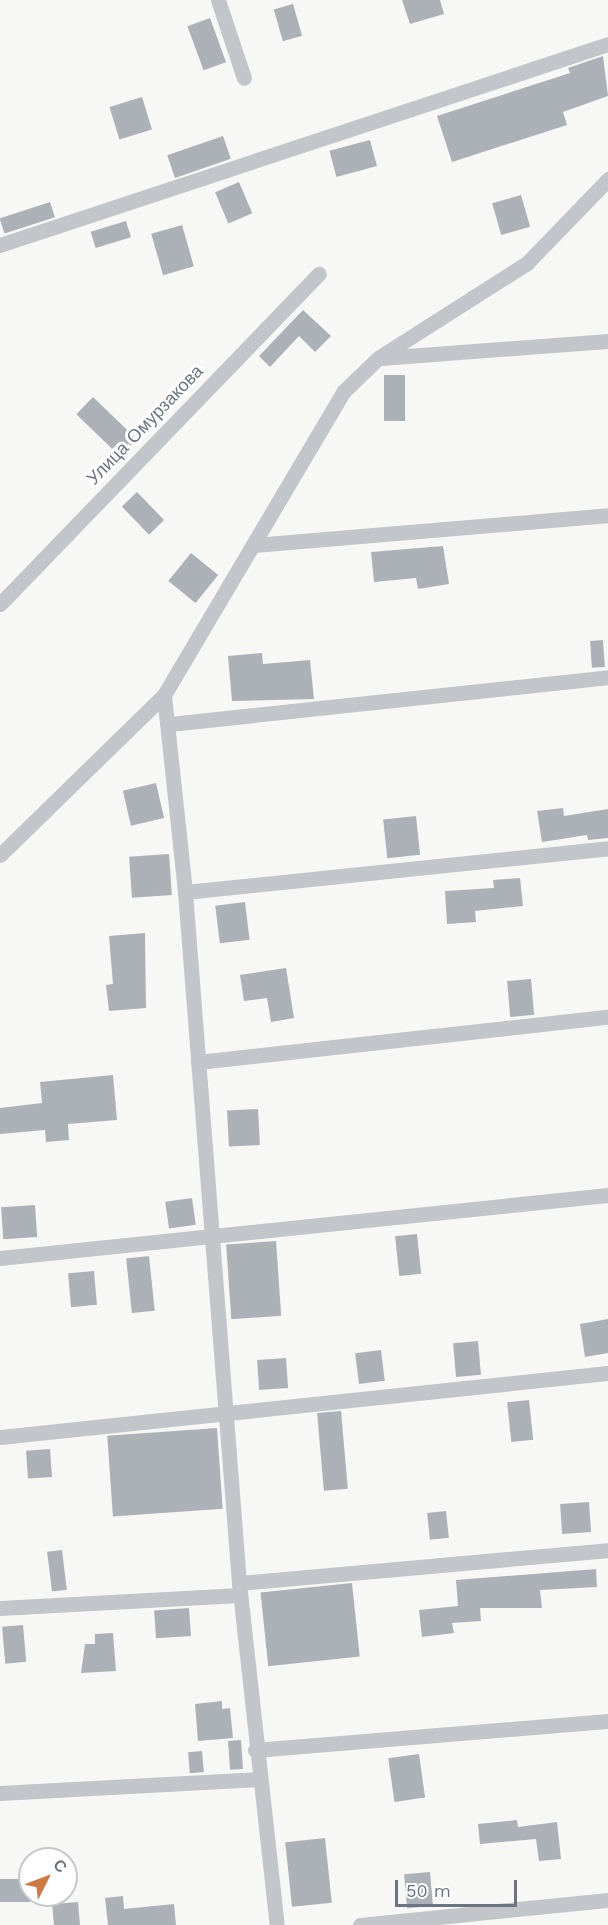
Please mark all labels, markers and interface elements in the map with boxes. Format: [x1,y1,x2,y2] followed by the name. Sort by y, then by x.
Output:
[82,361,208,489] street label: Улица Омурзакова
[18,1847,78,1907] north arrow
[49,1855,71,1877] text: С
[398,1868,520,1906] scale bar
[406,1880,451,1901] text: 50 m

